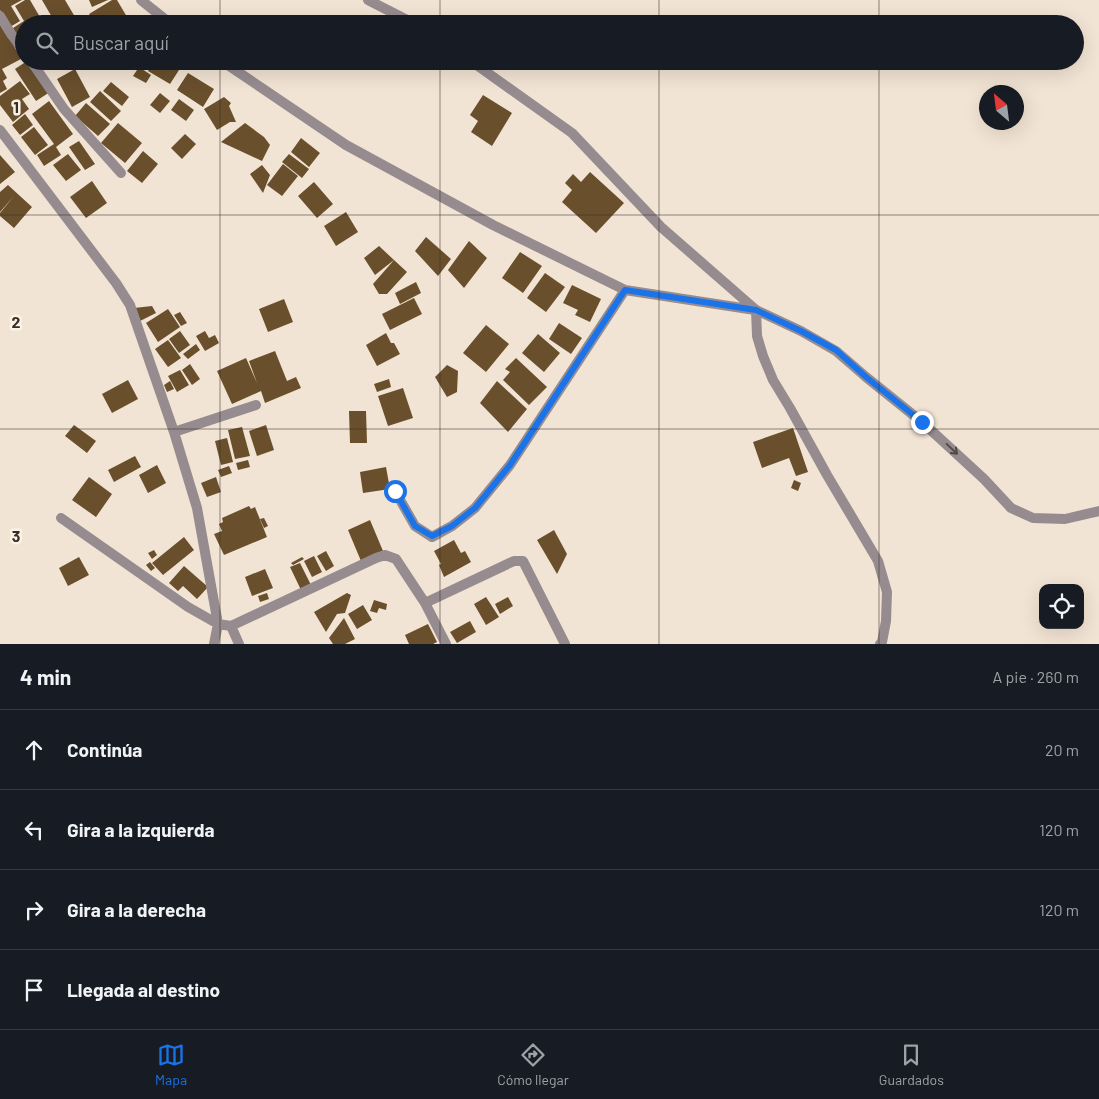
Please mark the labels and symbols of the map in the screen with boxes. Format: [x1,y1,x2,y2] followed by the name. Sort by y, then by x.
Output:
[979,85,1024,130] north arrow
[13,97,19,116] text: 1
[12,312,21,331] text: 2
[911,411,934,434] route end
[945,443,958,455] one-way arrow
[384,480,407,503] route start
[12,526,20,545] text: 3

